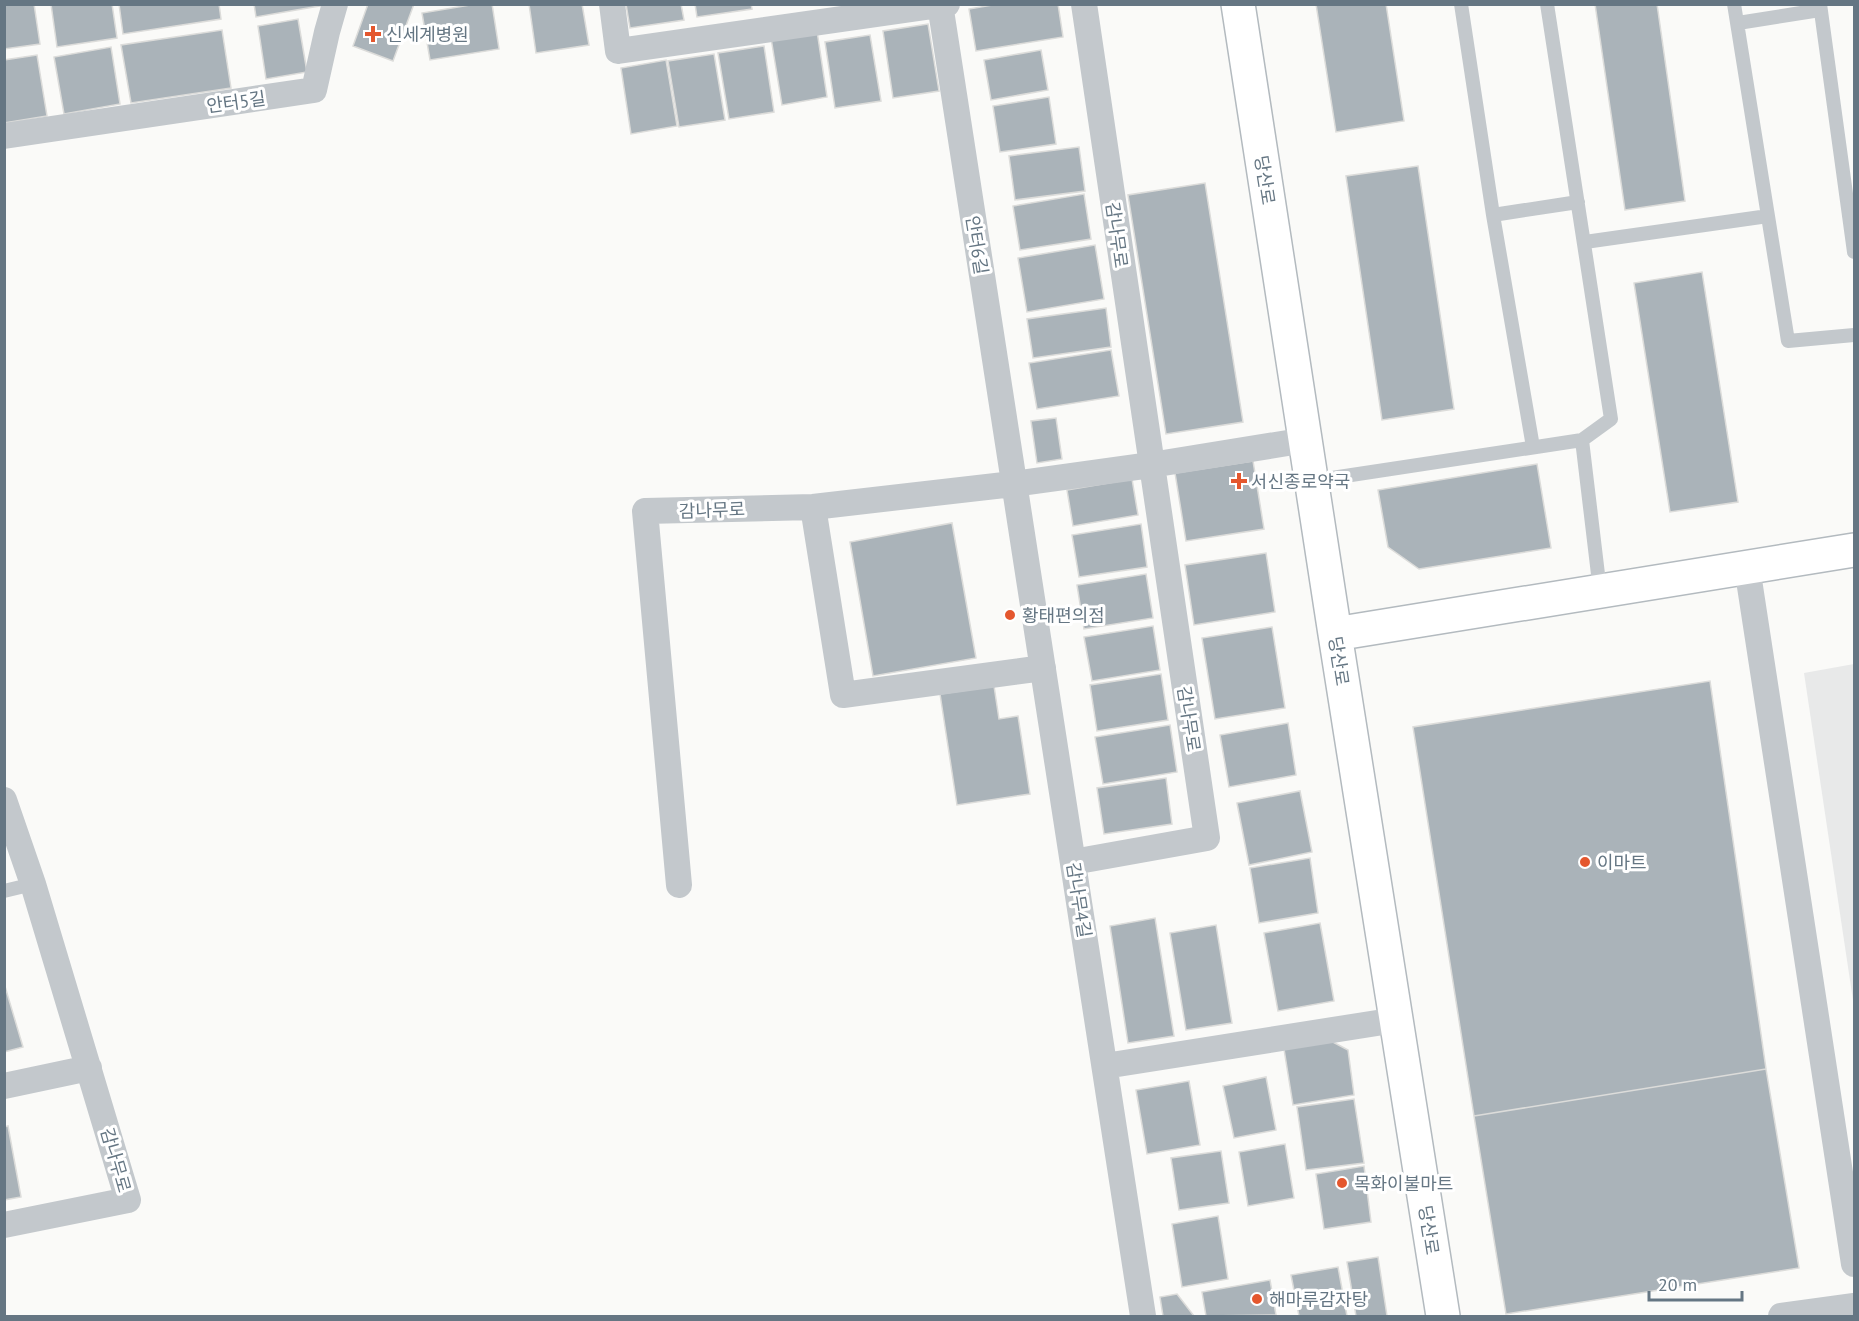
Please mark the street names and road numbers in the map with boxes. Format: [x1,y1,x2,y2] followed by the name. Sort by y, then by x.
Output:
[205,86,267,118] street label: 안터5길
[1250,154,1280,206] street label: 당산로
[1101,201,1133,269] street label: 감나무로
[961,214,993,276] street label: 안터6길
[678,497,746,523] street label: 감나무로
[1324,635,1354,687] street label: 당산로
[1172,684,1206,754] street label: 감나무로
[1062,861,1096,939] street label: 감나무4길
[96,1125,136,1195] street label: 감나무로
[1414,1204,1444,1256] street label: 당산로

